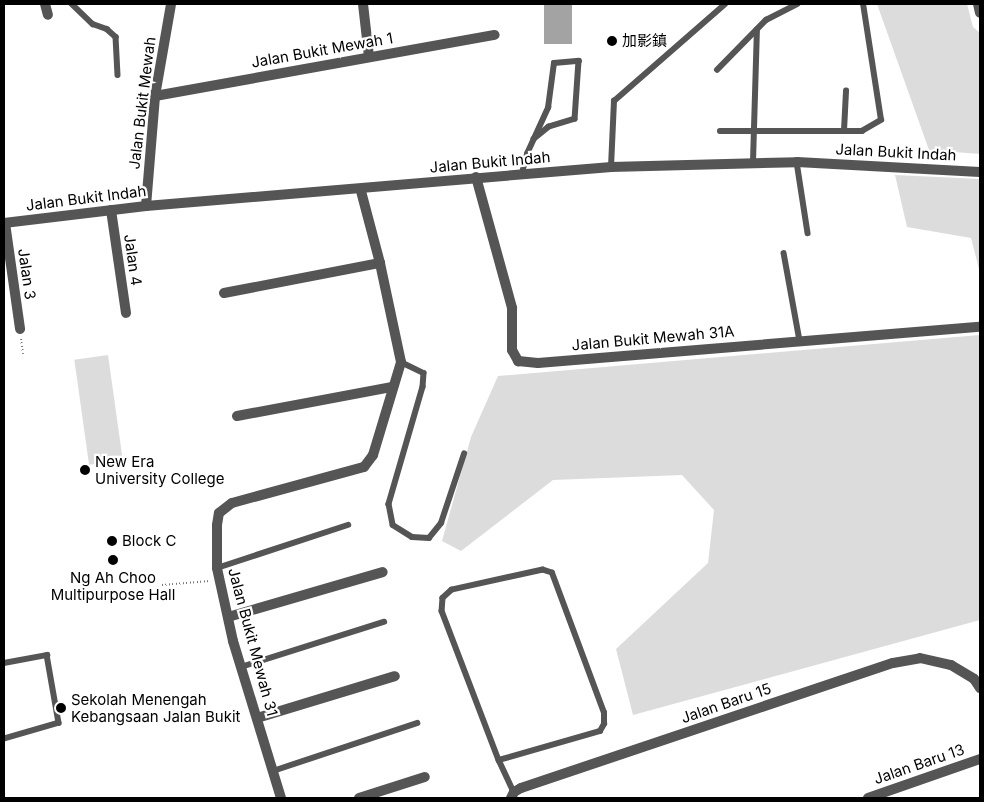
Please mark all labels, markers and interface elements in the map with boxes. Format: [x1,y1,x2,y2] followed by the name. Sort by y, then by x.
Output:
[250,29,394,71] street label: Jalan Bukit Mewah 1
[622,32,667,50] place label: 加影鎮
[606,35,618,47] marker: 加影鎮
[125,36,159,170] street label: Jalan Bukit Mewah
[835,140,957,164] street label: Jalan Bukit Indah
[429,148,551,176] street label: Jalan Bukit Indah
[25,182,147,214] street label: Jalan Bukit Indah
[120,233,146,287] street label: Jalan 4
[15,247,39,301] street label: Jalan 3
[571,322,735,354] street label: Jalan Bukit Mewah 31A
[95,452,224,487] place label: New Era University College
[79,464,91,476] marker: New Era University College
[122,532,176,550] place label: Block C
[106,535,118,547] marker: Block C
[107,554,119,566] marker: Ng Ah Choo Multipurpose Hall
[225,566,281,718] street label: Jalan Bukit Mewah 31
[51,568,175,603] place label: Ng Ah Choo Multipurpose Hall
[678,679,774,727] street label: Jalan Baru 15
[71,690,240,725] place label: Sekolah Menengah Kebangsaan Jalan Bukit
[55,702,67,714] marker: Sekolah Menengah Kebangsaan Jalan Bukit
[871,740,967,788] street label: Jalan Baru 13

